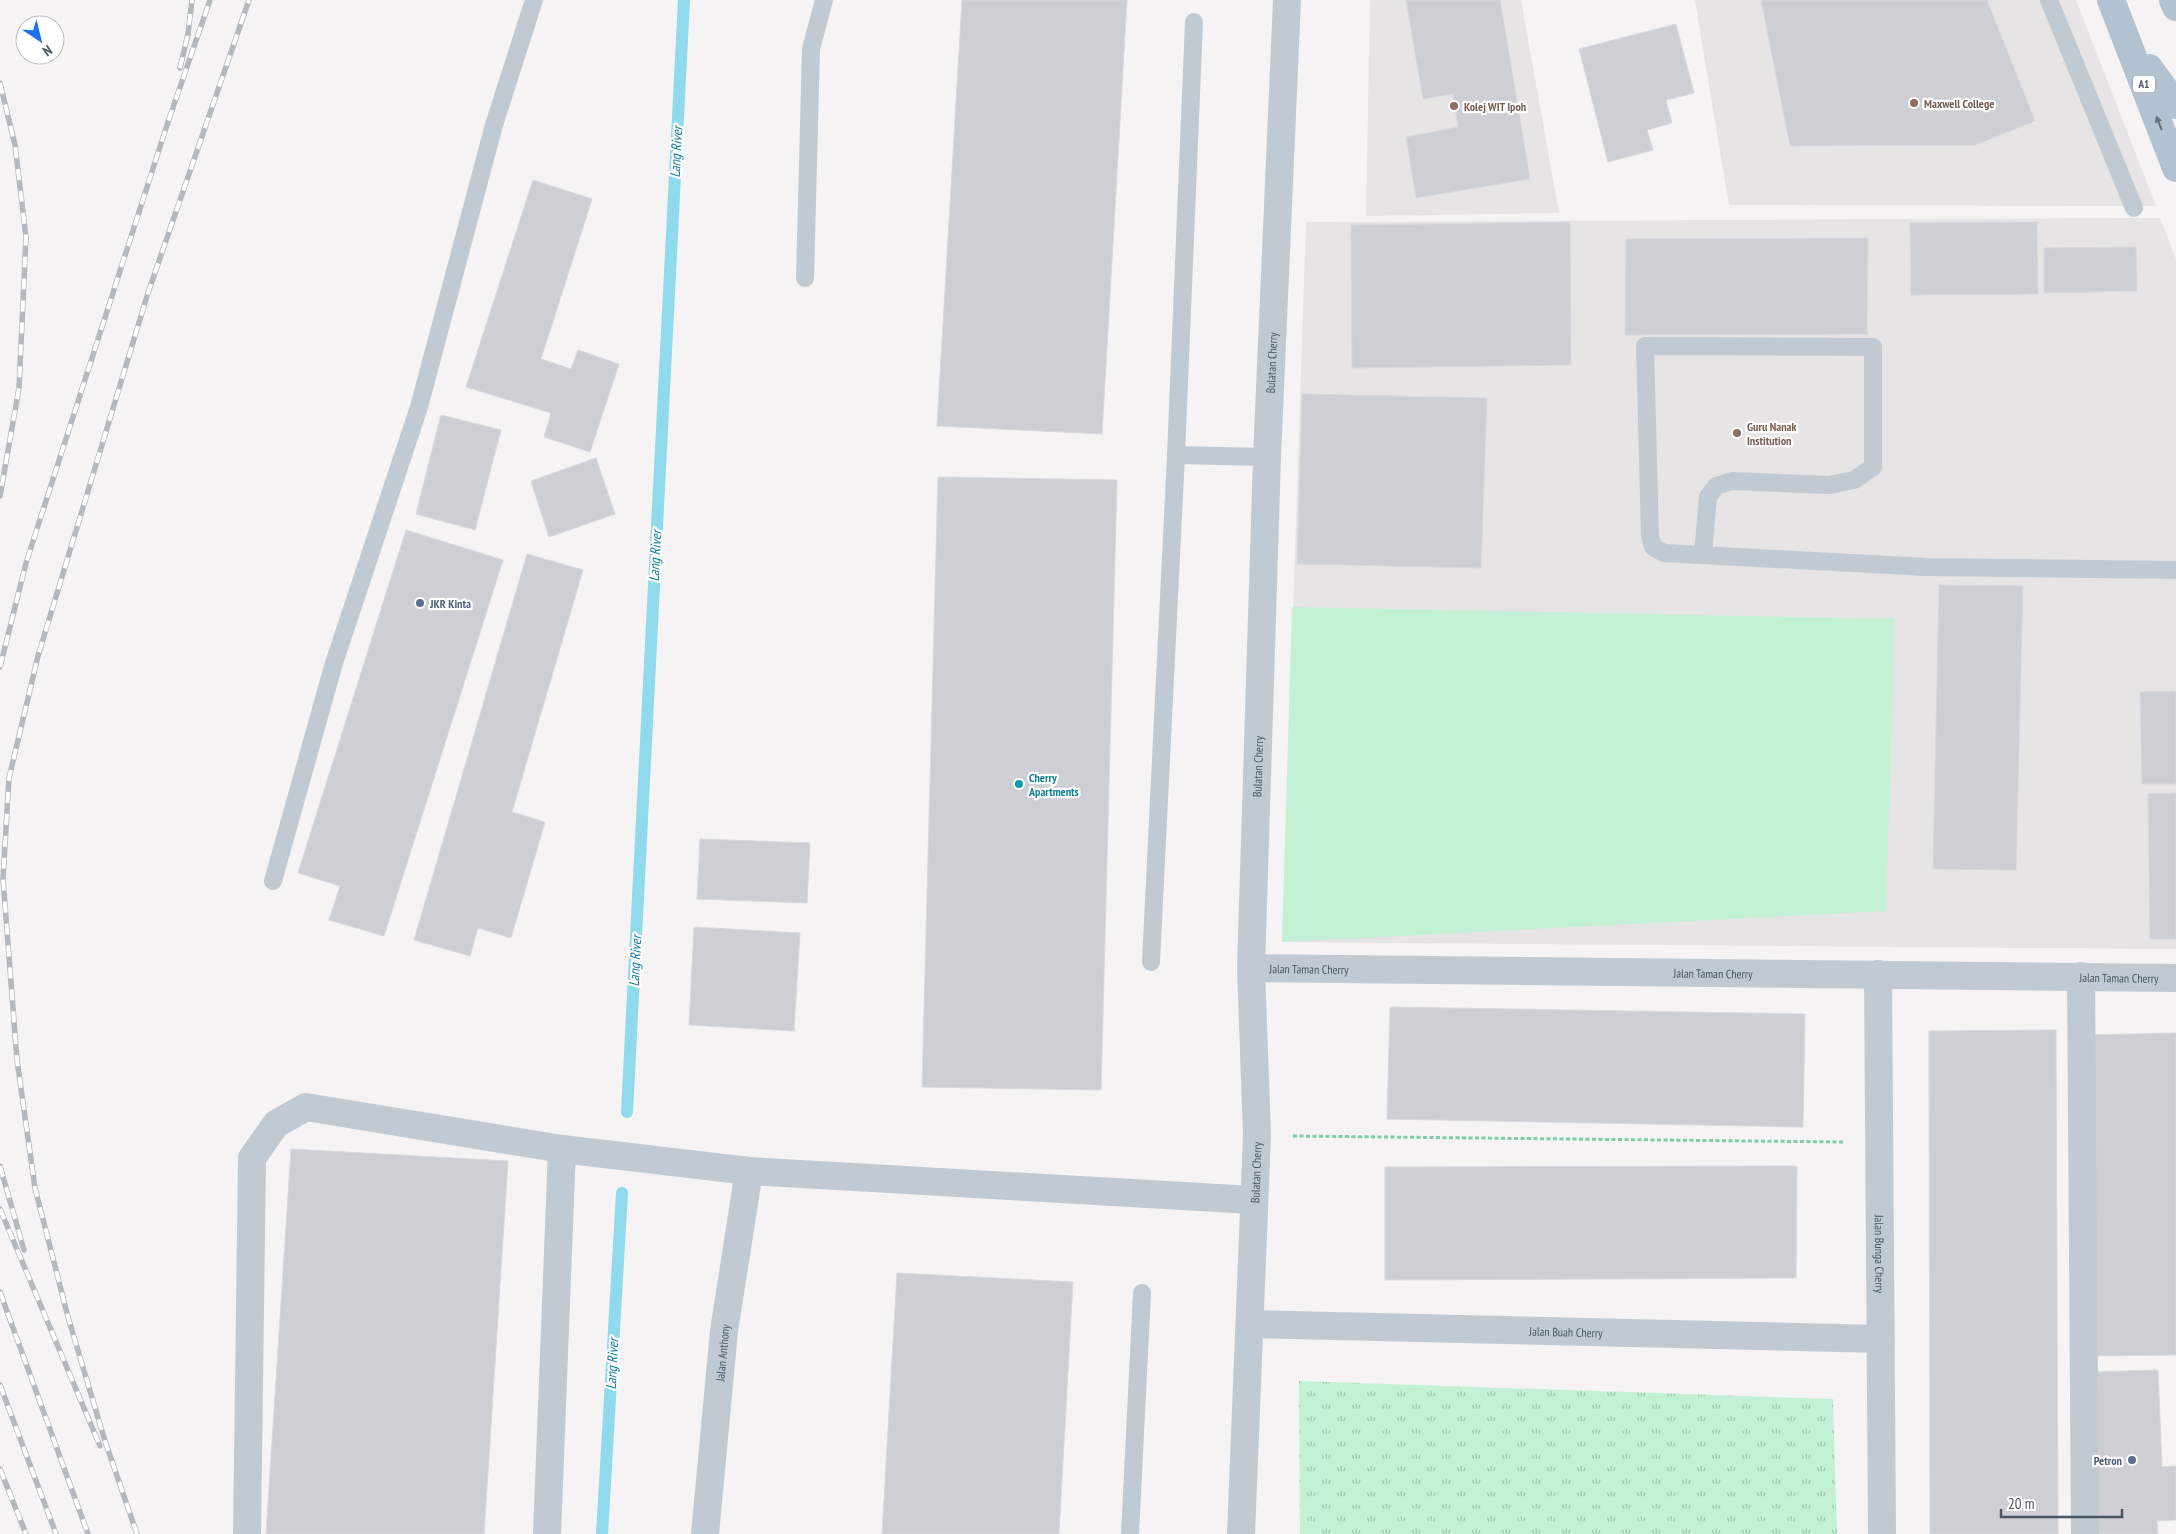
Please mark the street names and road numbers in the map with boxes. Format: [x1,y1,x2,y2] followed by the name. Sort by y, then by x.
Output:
[2133,76,2155,92] road number: A1
[1262,331,1280,394] street label: Bulatan Cherry
[1249,735,1266,797] street label: Bulatan Cherry
[1268,961,1349,977] street label: Jalan Taman Cherry
[1672,965,1753,981] street label: Jalan Taman Cherry
[2078,969,2159,985] street label: Jalan Taman Cherry
[1247,1141,1264,1203] street label: Bulatan Cherry
[1872,1214,1888,1294] street label: Jalan Bunga Cherry
[712,1323,733,1383] street label: Jalan Anthony
[1528,1323,1603,1340] street label: Jalan Buah Cherry

